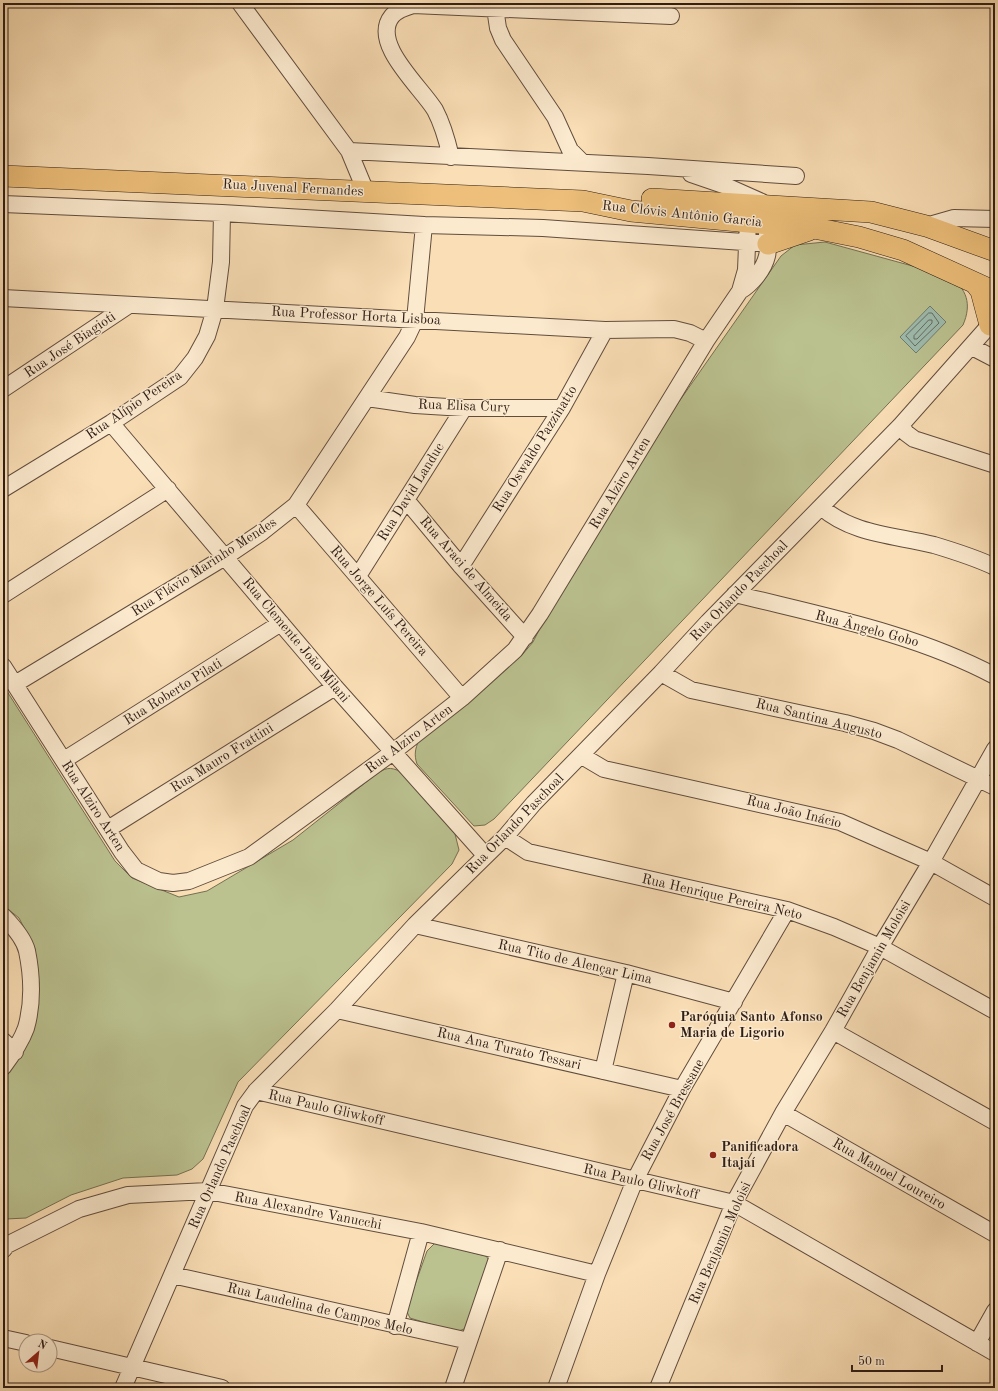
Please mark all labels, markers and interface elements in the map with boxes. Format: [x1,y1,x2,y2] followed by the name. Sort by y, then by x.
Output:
[222,177,364,199] street label: Rua Juvenal Fernandes
[601,199,763,229] street label: Rua Clóvis Antônio Garcia
[271,305,441,327] street label: Rua Professor Horta Lisboa
[22,309,118,381] street label: Rua José Biagioti
[84,368,185,442] street label: Rua Alípio Pereira
[490,383,580,515] street label: Rua Oswaldo Pazzinatto
[418,397,511,415] street label: Rua Elisa Cury
[587,434,653,531] street label: Rua Alziro Arten
[375,440,447,544] street label: Rua David Landuc
[417,514,515,624] street label: Rua Araci de Almeida
[129,515,279,619] street label: Rua Flávio Marinho Mendes
[688,538,791,644] street label: Rua Orlando Paschoal
[327,543,431,659] street label: Rua Jorge Luís Pereira
[240,575,352,705] street label: Rua Clemente João Milani
[814,606,921,650] street label: Rua Ângelo Gobo
[121,656,225,728] street label: Rua Roberto Pilati
[754,697,884,741] street label: Rua Santina Augusto
[363,702,455,776] street label: Rua Alziro Arten
[168,721,276,795] street label: Rua Mauro Frattini
[59,758,128,854] street label: Rua Alziro Arten
[464,771,567,877] street label: Rua Orlando Paschoal
[745,793,843,831] street label: Rua João Inácio
[640,872,804,922] street label: Rua Henrique Pereira Neto
[835,898,913,1020] street label: Rua Benjamin Moloisi
[496,937,654,987] street label: Rua Tito de Alençar Lima
[680,1010,823,1040] place label: Paróquia Santo Afonso Maria de Ligorio
[667,1020,677,1030] marker: Paróquia Santo Afonso Maria de Ligorio
[436,1026,583,1072] street label: Rua Ana Turato Tessari
[639,1057,707,1163] street label: Rua José Bressane
[267,1088,387,1128] street label: Rua Paulo Gliwkoff
[186,1103,254,1231] street label: Rua Orlando Paschoal
[830,1136,948,1212] street label: Rua Manoel Loureiro
[721,1140,799,1170] place label: Panificadora Itajaí
[708,1150,718,1160] marker: Panificadora Itajaí
[582,1162,702,1202] street label: Rua Paulo Gliwkoff
[687,1179,753,1307] street label: Rua Benjamin Moloisi
[233,1190,383,1232] street label: Rua Alexandre Vanucchi
[226,1281,414,1337] street label: Rua Laudelina de Campos Melo
[18,1333,58,1373] north arrow
[36,1339,49,1353] text: N
[852,1347,942,1373] scale bar
[858,1355,885,1368] text: 50 m

